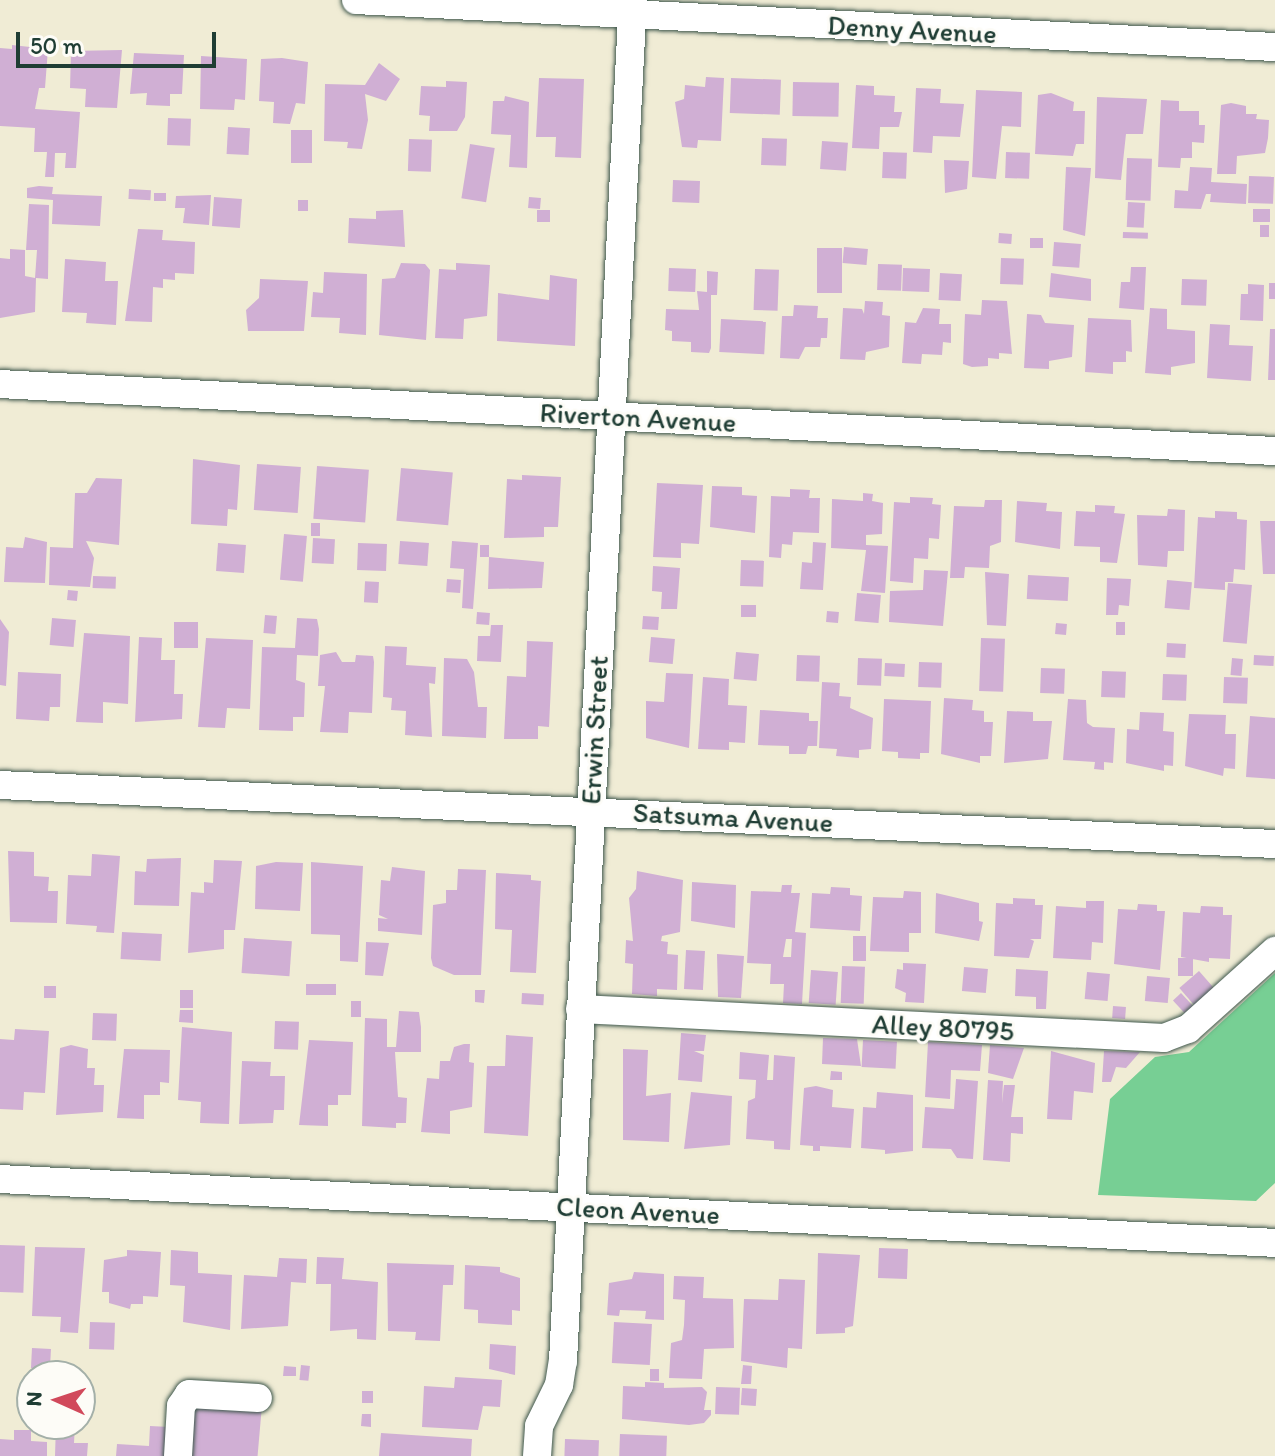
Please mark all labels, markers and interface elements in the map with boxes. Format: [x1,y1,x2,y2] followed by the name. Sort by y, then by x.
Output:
[826,8,998,50] street label: Denny Avenue
[20,16,220,66] scale bar
[30,31,83,60] text: 50 m
[540,395,736,439] street label: Riverton Avenue
[573,655,615,805] street label: Erwin Street
[632,795,834,839] street label: Satsuma Avenue
[871,1006,1015,1048] street label: Alley 80795
[556,1189,720,1231] street label: Cleon Avenue
[16,1360,96,1440] north arrow
[20,1391,47,1407] text: N

